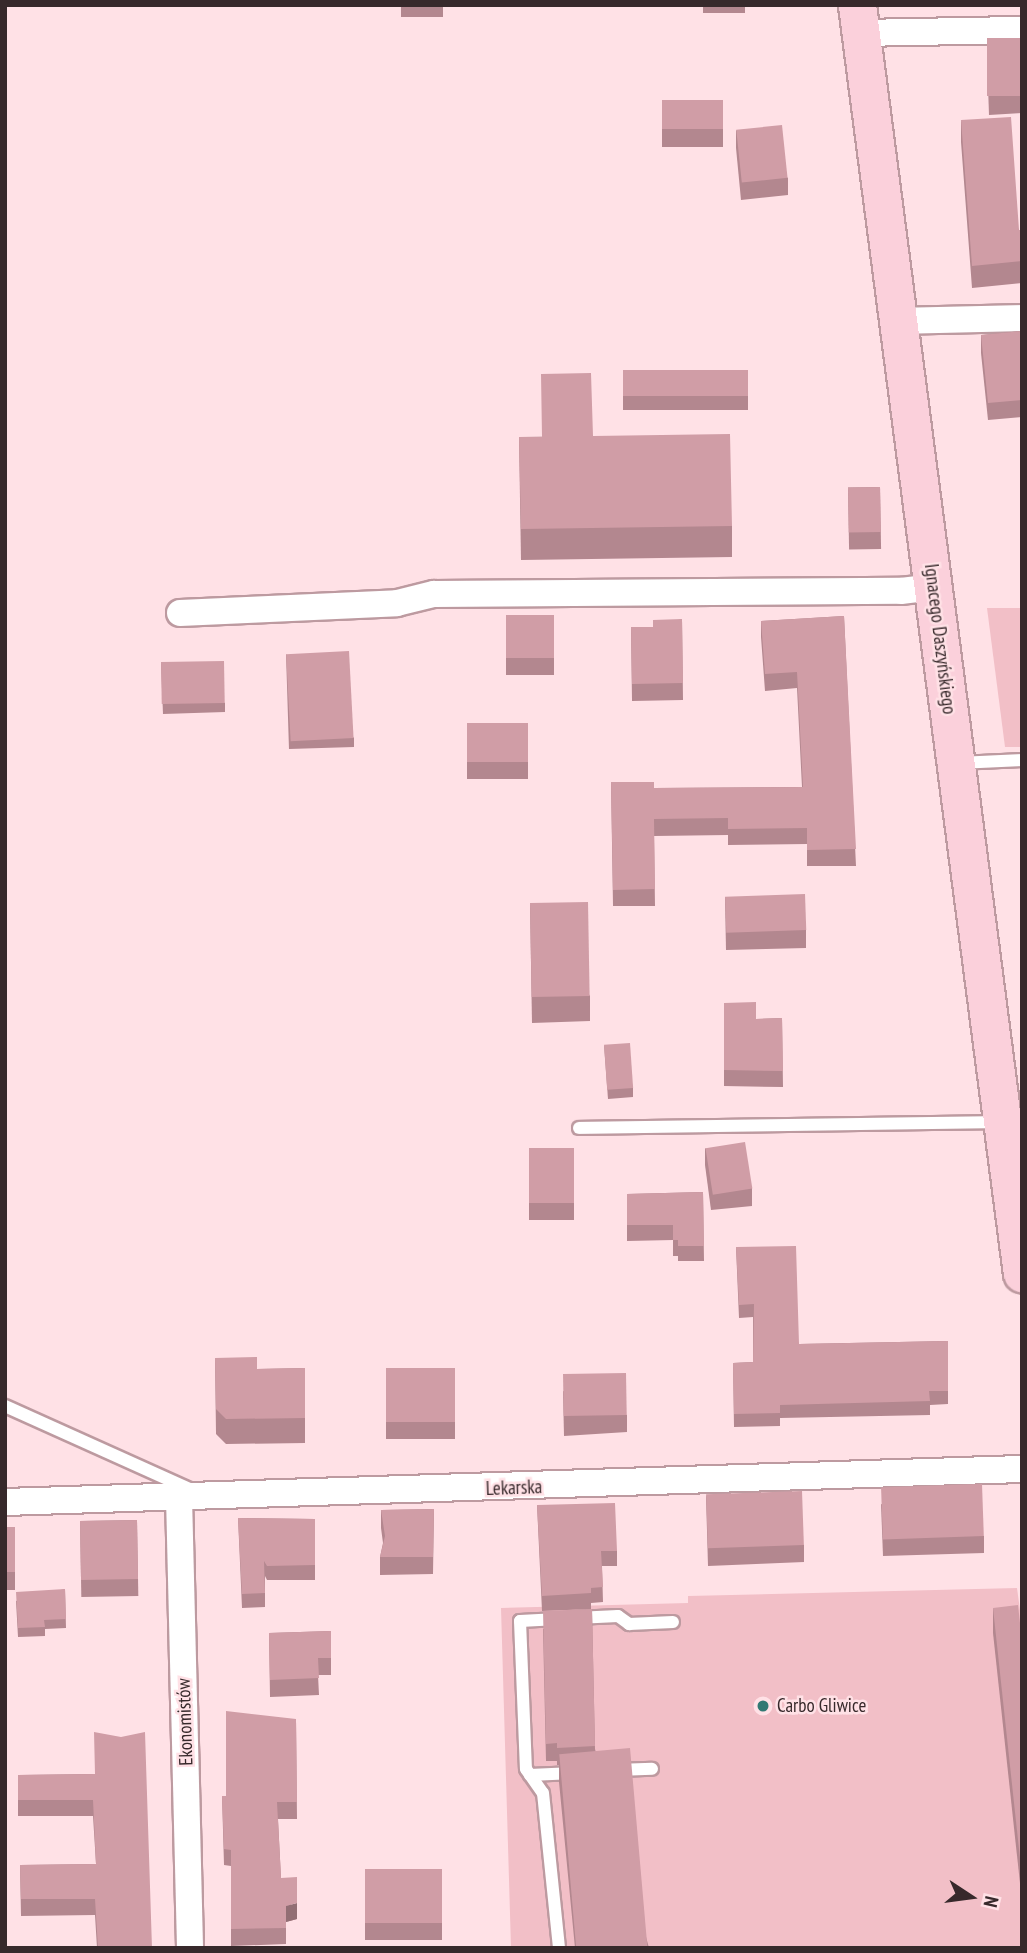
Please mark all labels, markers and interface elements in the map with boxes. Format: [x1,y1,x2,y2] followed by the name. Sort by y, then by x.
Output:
[919,562,961,716] street label: Ignacego Daszyńskiego
[485,1476,543,1500] street label: Lekarska
[172,1678,198,1766] street label: Ekonomistów
[777,1695,866,1717] place label: Carbo Gliwice
[755,1698,771,1714] marker: Carbo Gliwice
[936,1862,1006,1932] north arrow
[979,1894,1004,1909] text: N

